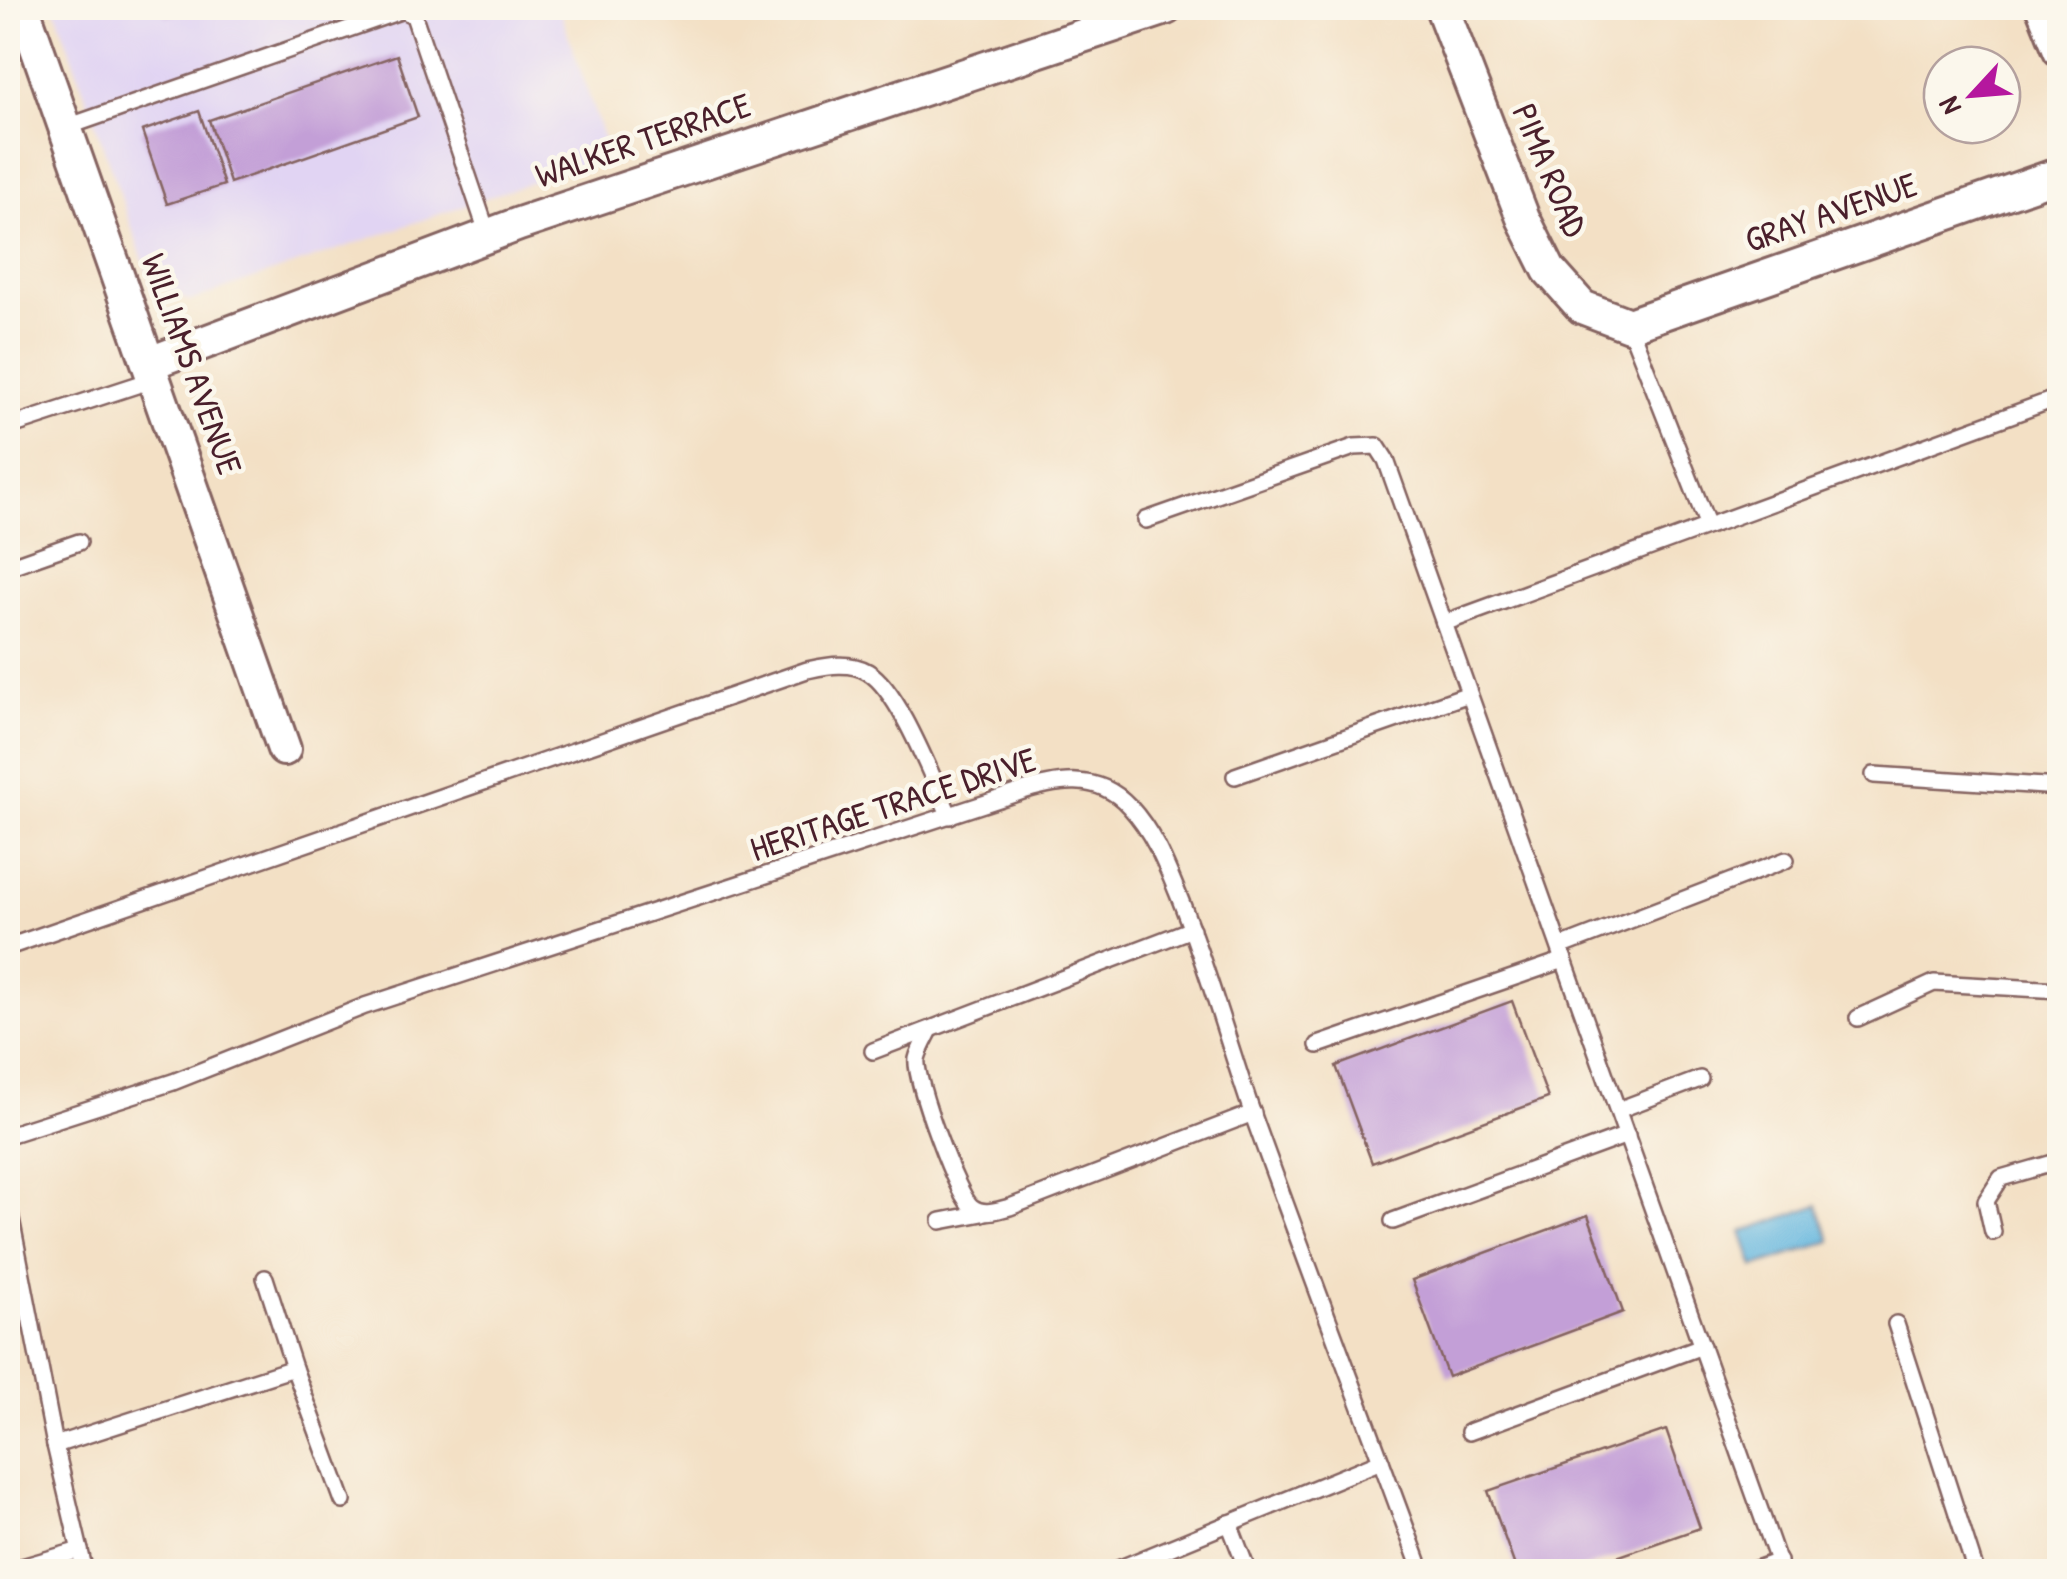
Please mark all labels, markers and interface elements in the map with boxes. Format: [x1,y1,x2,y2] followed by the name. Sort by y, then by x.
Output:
[1922,45,2022,145] north arrow
[529,81,757,198] street label: WALKER TERRACE
[1929,91,1970,121] text: N
[1501,96,1600,244] street label: PIMA ROAD
[1739,160,1923,263] street label: GRAY AVENUE
[131,247,254,481] street label: WILLIAMS AVENUE
[744,735,1042,872] street label: HERITAGE TRACE DRIVE

